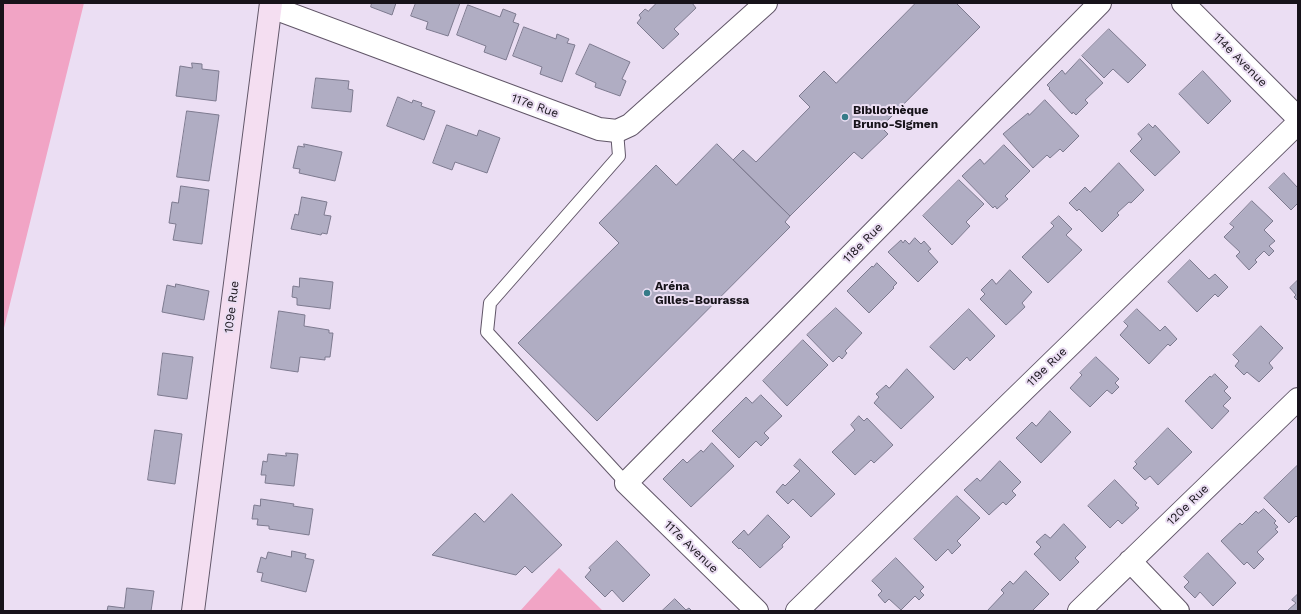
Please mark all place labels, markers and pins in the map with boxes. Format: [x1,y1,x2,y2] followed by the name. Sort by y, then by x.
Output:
[853,103,938,131] place label: Bibliothèque Bruno-Sigmen
[840,112,850,122] marker: Bibliothèque Bruno-Sigmen
[655,279,749,307] place label: Aréna Gilles-Bourassa
[642,288,652,298] marker: Aréna Gilles-Bourassa

